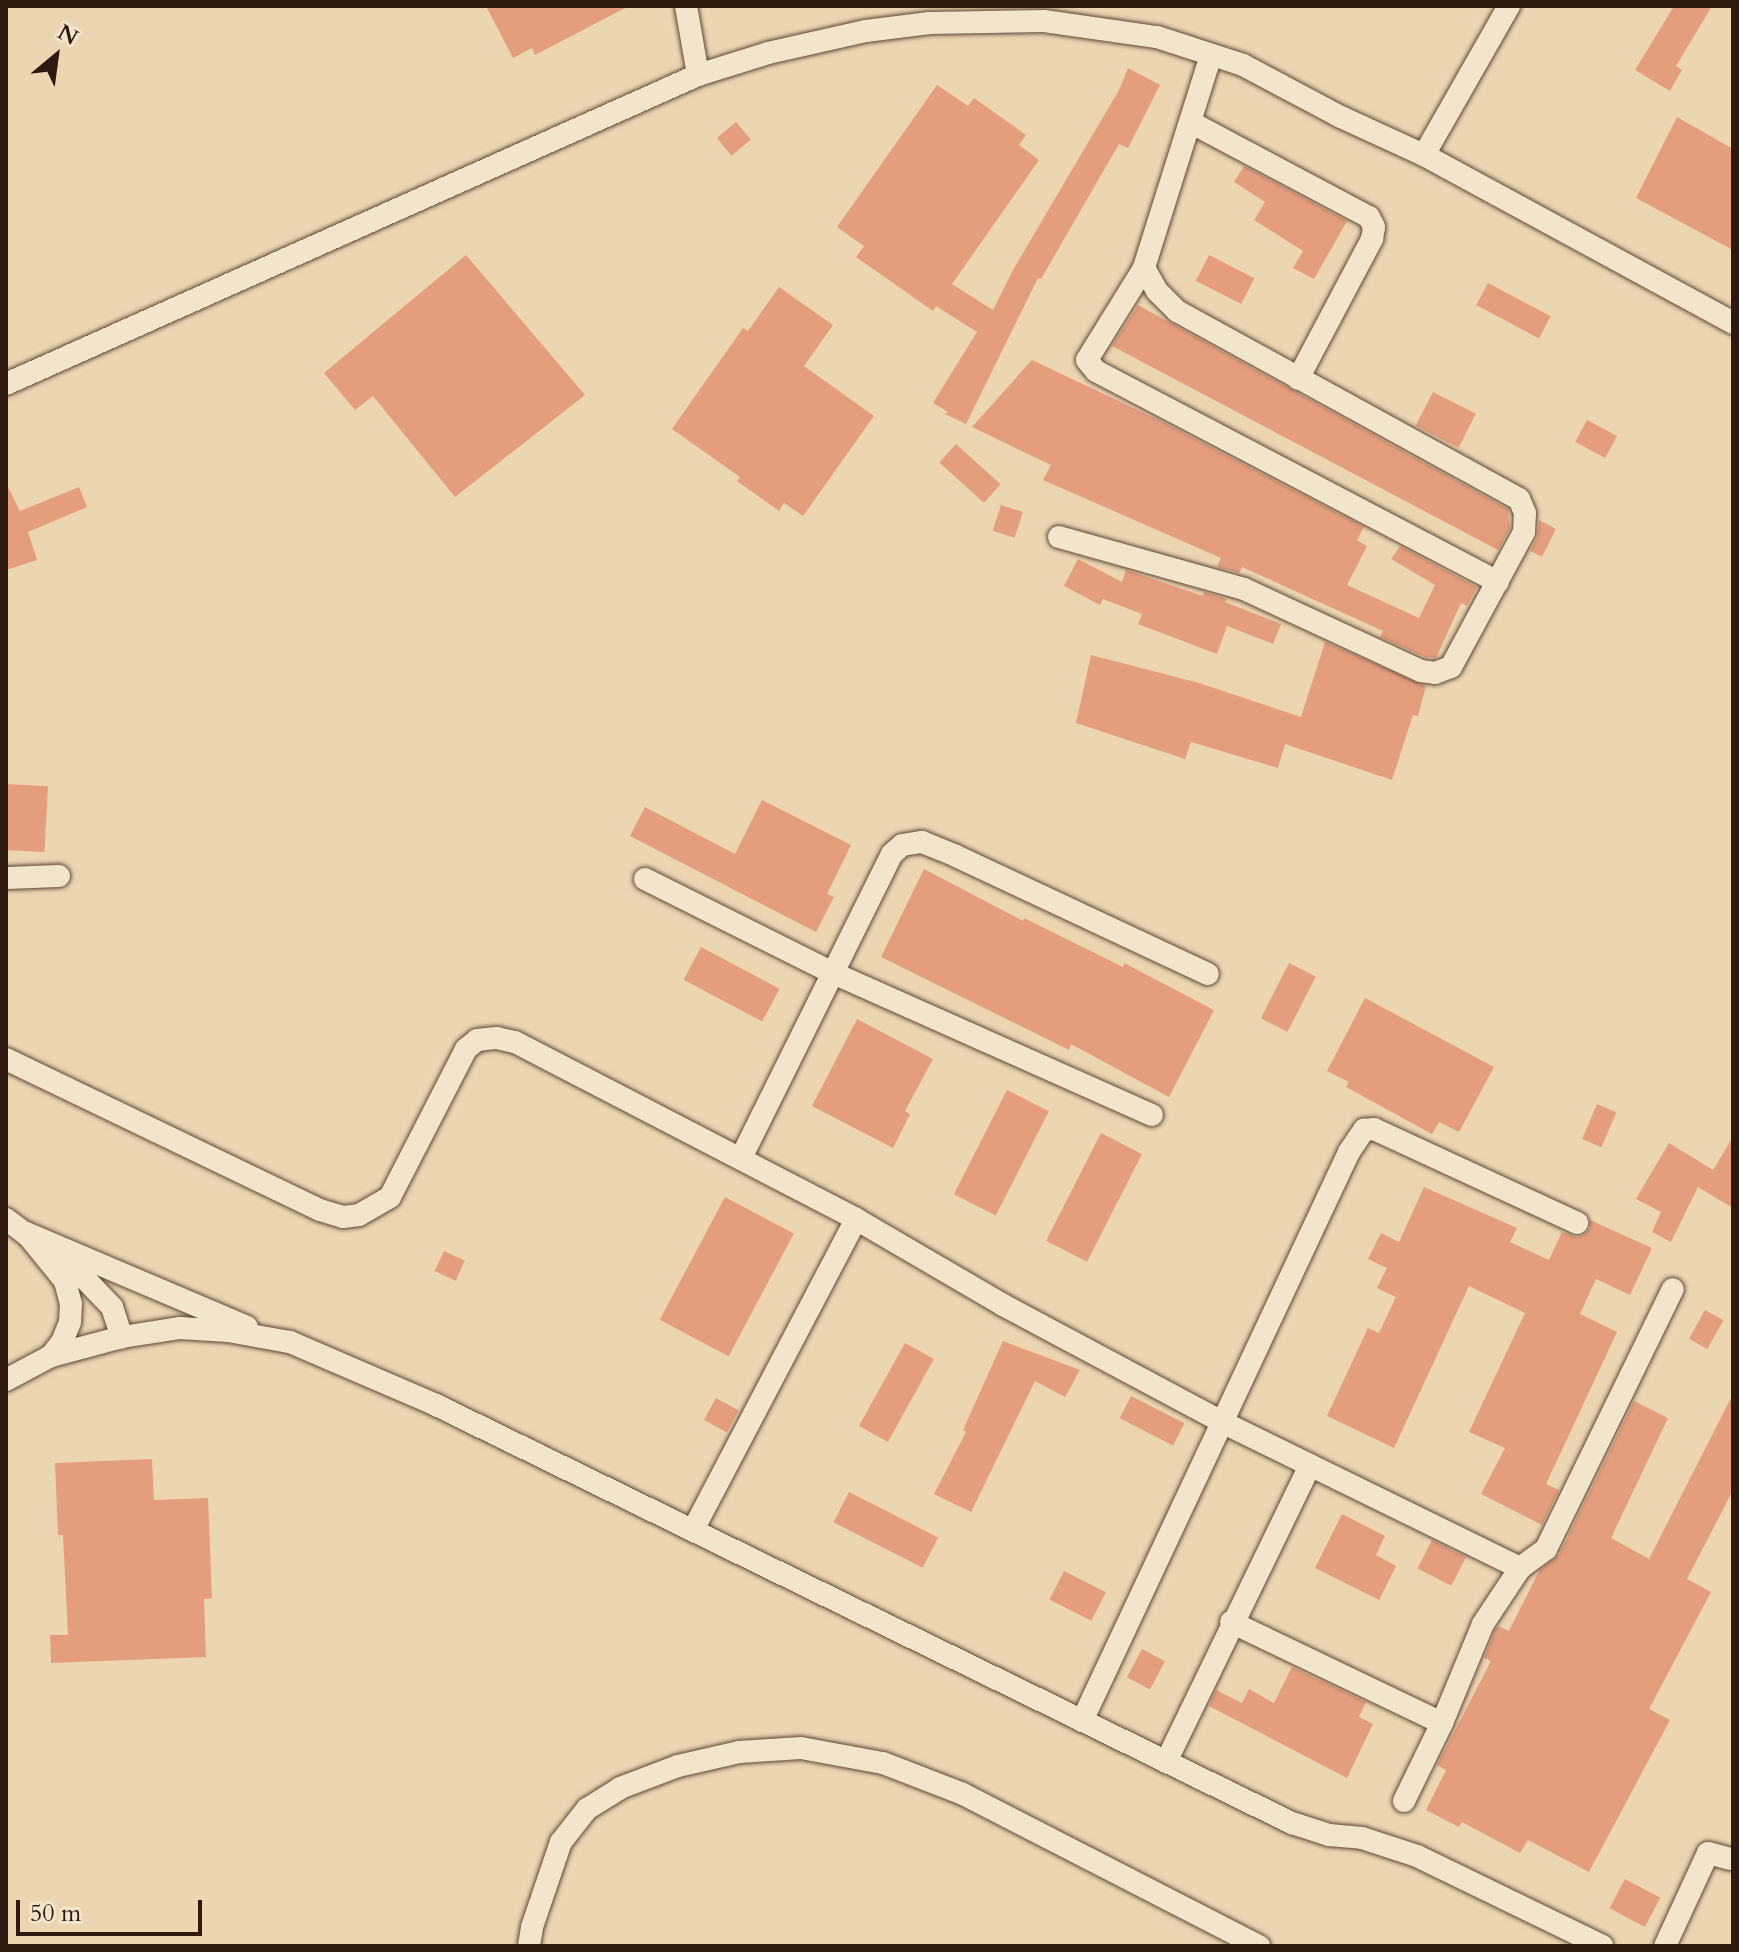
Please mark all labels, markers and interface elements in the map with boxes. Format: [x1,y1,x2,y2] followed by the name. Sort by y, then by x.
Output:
[16,16,96,96] north arrow
[52,17,83,53] text: N
[20,1884,206,1934] scale bar
[30,1897,81,1930] text: 50 m

